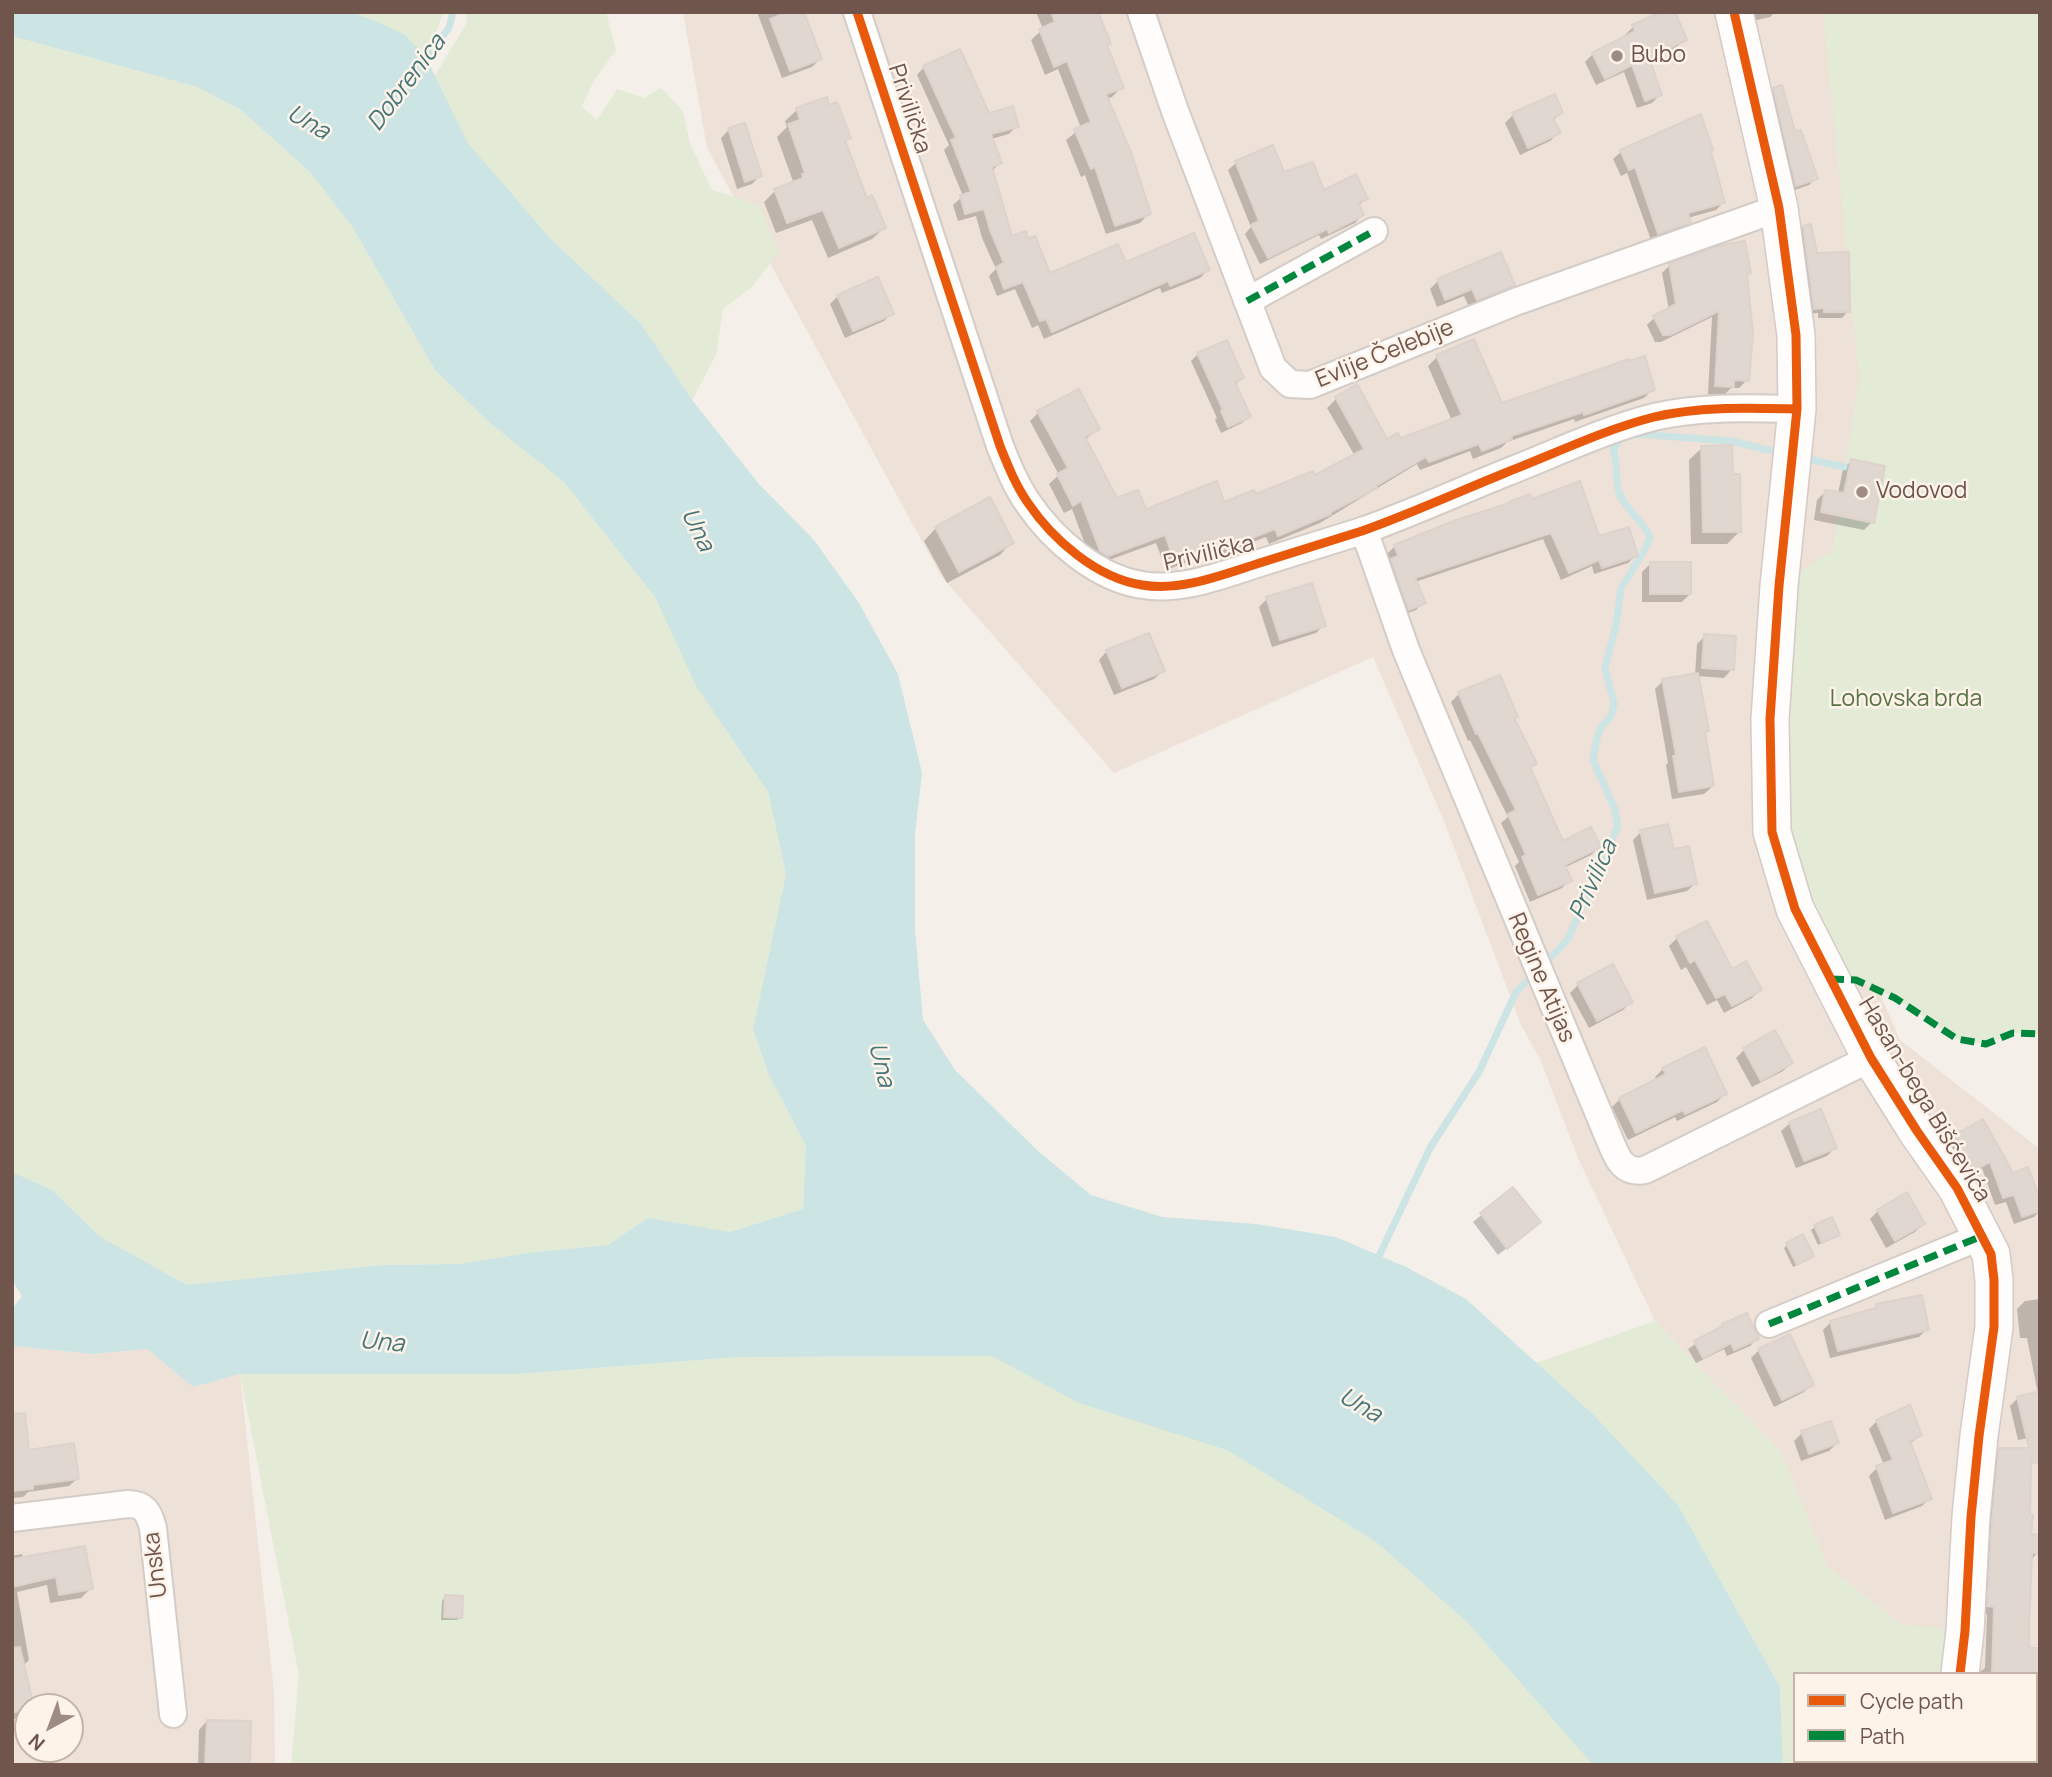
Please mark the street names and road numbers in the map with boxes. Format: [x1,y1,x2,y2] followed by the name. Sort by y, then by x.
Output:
[882,61,936,157] street label: Privilička
[1312,314,1458,394] street label: Evlije Čelebije
[1161,530,1257,578] street label: Privilička
[1501,909,1581,1047] street label: Regine Atijas
[1852,993,1996,1207] street label: Hasan-bega Bišćevića
[138,1531,174,1599] street label: Unska

